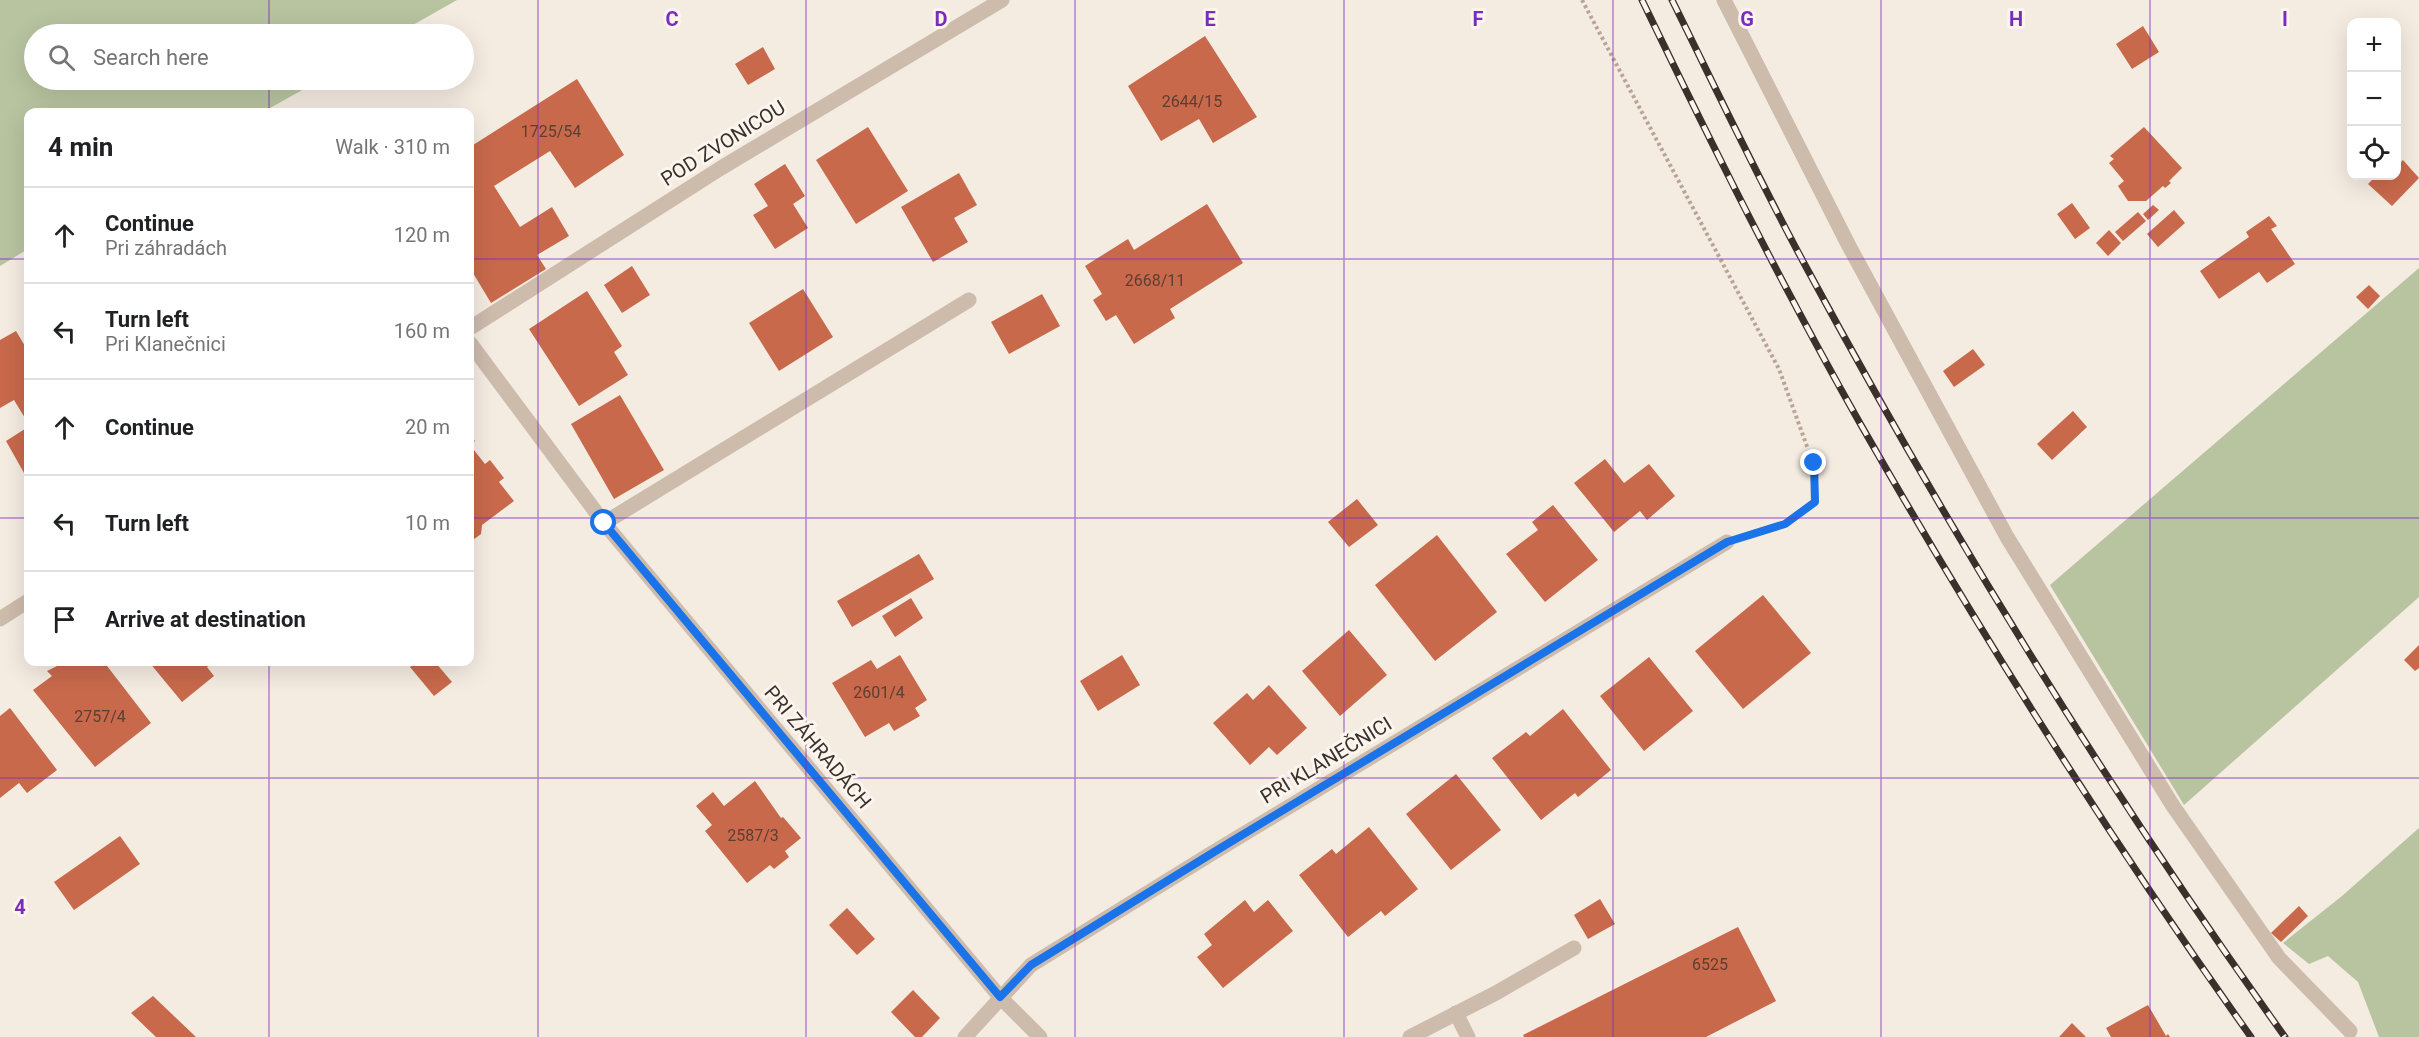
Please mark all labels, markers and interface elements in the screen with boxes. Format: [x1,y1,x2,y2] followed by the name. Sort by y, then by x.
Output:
[665,7,679,31] text: C
[935,7,948,31] text: D
[1204,7,1216,31] text: E
[1473,7,1484,31] text: F
[1740,7,1754,31] text: G
[2009,7,2023,31] text: H
[2282,7,2288,31] text: I
[2347,18,2401,180] map controls
[2347,18,2401,72] button: +
[24,24,474,90] search box
[45,41,78,74] icon: search
[93,45,209,70] text: Search here
[2347,72,2401,126] button: −
[1162,92,1222,111] house number: 2644/15
[656,95,790,191] street label: POD ZVONICOU
[521,122,581,141] house number: 1725/54
[2347,126,2401,180] button: locate
[48,132,113,162] text: 4 min
[335,135,450,159] text: Walk · 310 m
[105,211,194,236] text: Continue
[48,219,81,252] icon: ahead
[394,223,450,247] text: 120 m
[105,236,227,260] text: Pri záhradách
[1125,271,1185,290] house number: 2668/11
[105,307,189,332] text: Turn left
[48,315,81,348] icon: left
[394,319,450,343] text: 160 m
[105,332,226,356] text: Pri Klanečnici
[48,411,81,444] icon: ahead
[105,415,194,440] text: Continue
[405,415,450,439] text: 20 m
[1800,449,1826,475] route end
[48,507,81,540] icon: left
[590,509,616,535] route start
[105,511,189,536] text: Turn left
[405,511,450,535] text: 10 m
[48,603,81,636] icon: arrive
[105,607,306,632] text: Arrive at destination
[760,681,876,813] street label: PRI ZÁHRADÁCH
[853,683,905,702] house number: 2601/4
[74,707,126,726] house number: 2757/4
[1256,711,1396,809] street label: PRI KLANEČNICI
[727,826,779,845] house number: 2587/3
[14,895,26,919] text: 4
[1692,955,1728,974] house number: 6525

